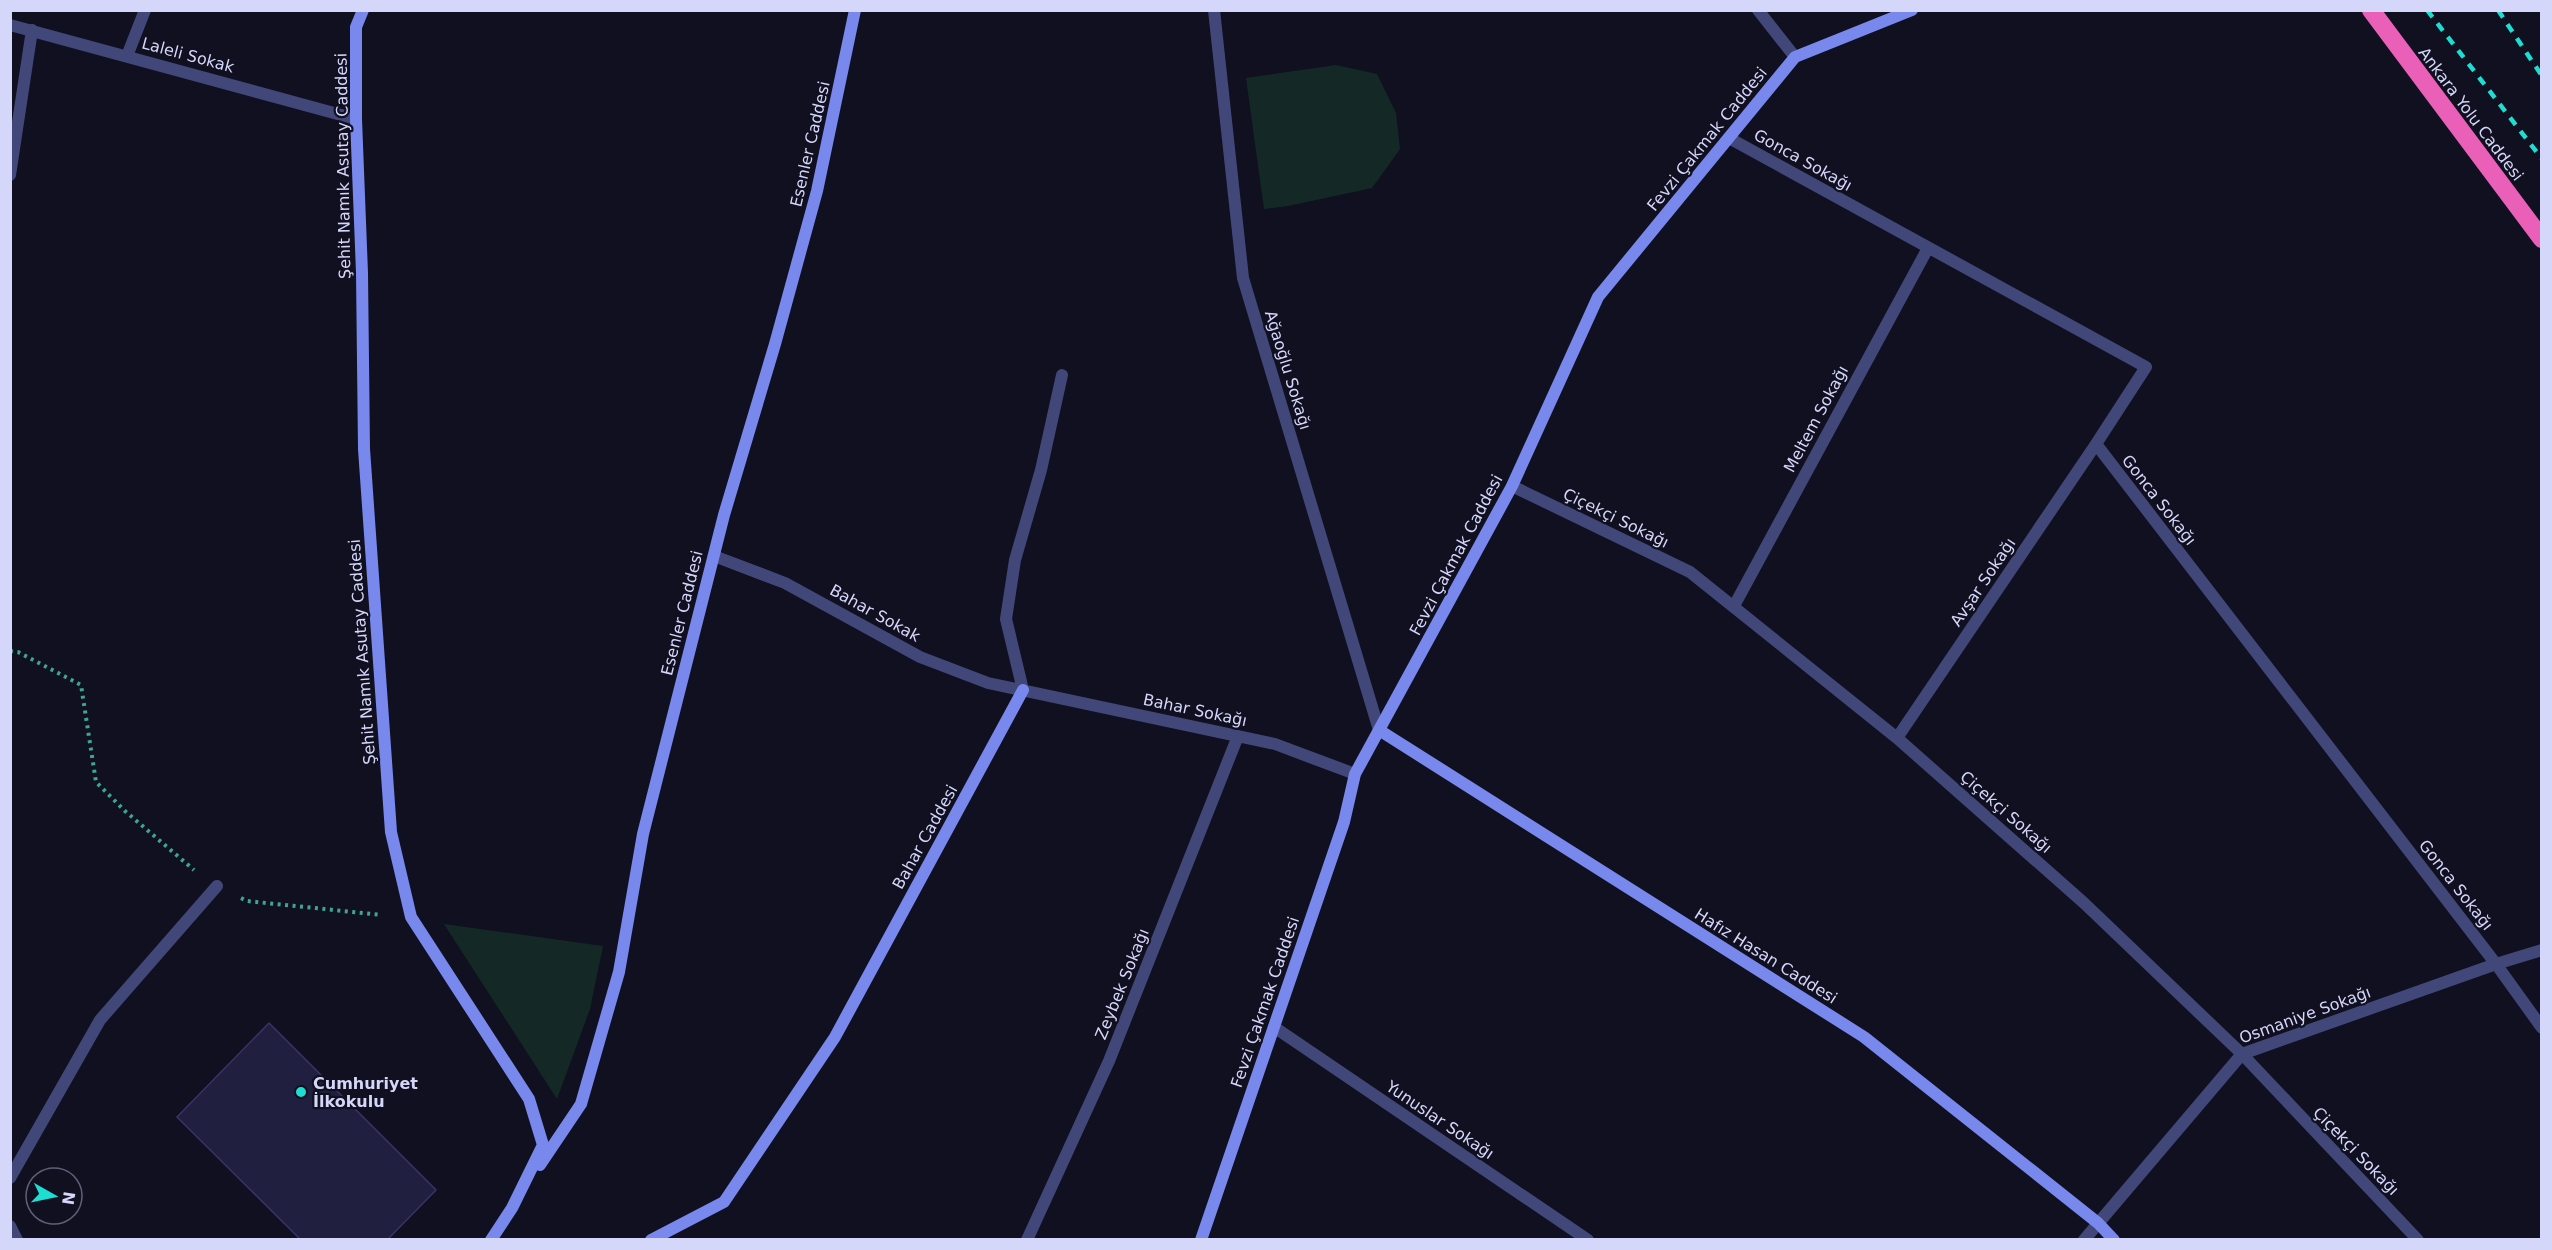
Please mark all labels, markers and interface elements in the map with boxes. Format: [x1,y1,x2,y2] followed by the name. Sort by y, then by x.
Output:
[140,34,237,77] street label: Laleli Sokak
[2415,43,2527,185] street label: Ankara Yolu Caddesi
[332,53,354,279] street label: Şehit Namık Asutay Caddesi
[1643,63,1771,215] street label: Fevzi Çakmak Caddesi
[786,79,834,209] street label: Esenler Caddesi
[1751,125,1855,195] street label: Gonca Sokağı
[1261,308,1315,432] street label: Ağaoğlu Sokağı
[1780,362,1852,476] street label: Meltem Sokağı
[2118,451,2200,549] street label: Gonca Sokağı
[1405,471,1507,639] street label: Fevzi Çakmak Caddesi
[1560,484,1672,552] street label: Çiçekçi Sokağı
[1946,534,2020,630] street label: Avşar Sokağı
[345,539,379,765] street label: Şehit Namık Asutay Caddesi
[657,548,707,678] street label: Esenler Caddesi
[826,580,924,646] street label: Bahar Sokak
[1141,690,1249,730] street label: Bahar Sokağı
[1956,767,2056,857] street label: Çiçekçi Sokağı
[888,782,962,892] street label: Bahar Caddesi
[2415,836,2497,934] street label: Gonca Sokağı
[1691,904,1841,1008] street label: Hafız Hasan Caddesi
[1227,914,1303,1090] street label: Fevzi Çakmak Caddesi
[1091,926,1153,1042] street label: Zeybek Sokağı
[2237,982,2373,1048] street label: Osmaniye Sokağı
[313,1074,418,1111] place label: Cumhuriyet İlkokulu
[1382,1076,1498,1163] street label: Yunuslar Sokağı
[294,1085,308,1099] marker: Cumhuriyet İlkokulu
[2309,1103,2403,1199] street label: Çiçekçi Sokağı
[24,1166,84,1226] north arrow
[58,1190,79,1206] text: N

